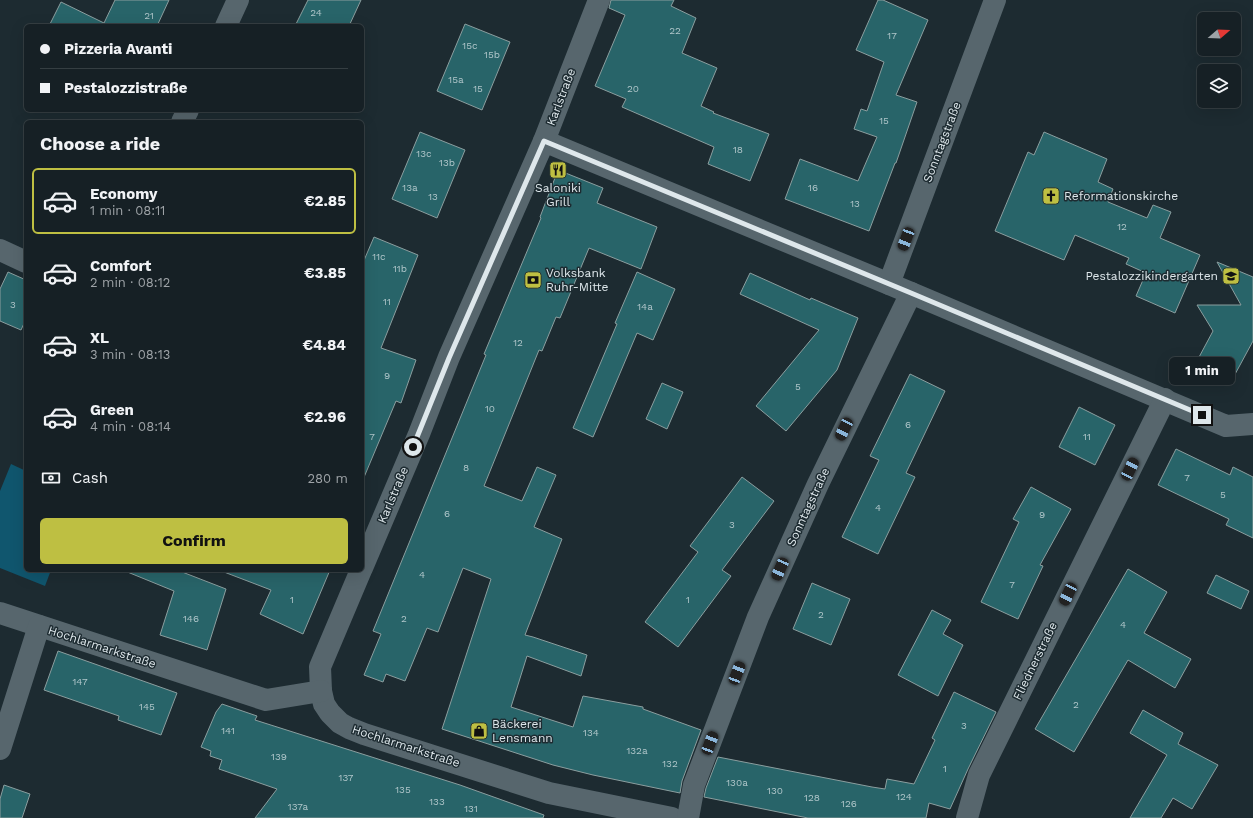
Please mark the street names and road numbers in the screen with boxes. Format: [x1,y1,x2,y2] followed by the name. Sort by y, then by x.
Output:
[544,66,578,128] street label: Karlstraße
[920,100,964,184] street label: Sonntagstraße
[375,464,411,525] street label: Karlstraße
[784,465,832,549] street label: Sonntagstraße
[1010,620,1060,702] street label: Fliednerstraße
[46,623,158,671] street label: Hochlarmarkstraße
[350,722,462,770] street label: Hochlarmarkstraße

